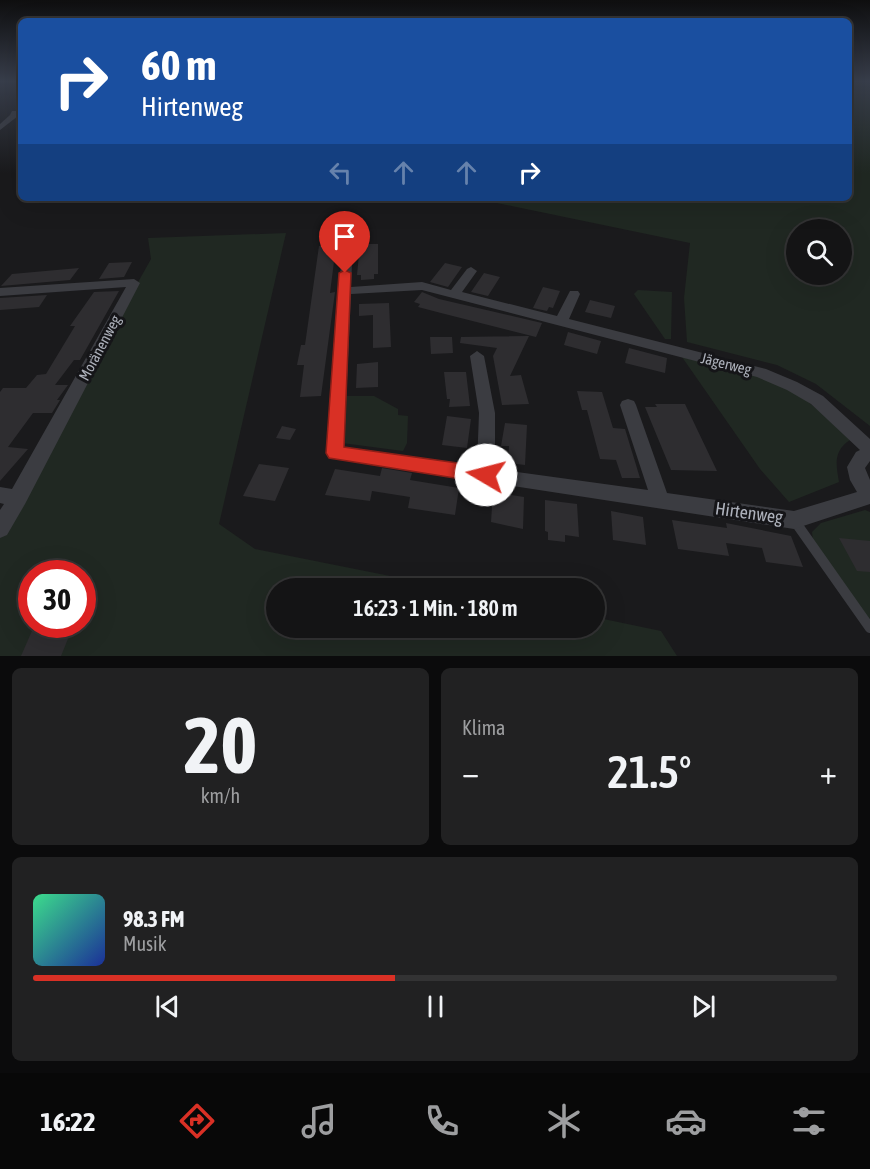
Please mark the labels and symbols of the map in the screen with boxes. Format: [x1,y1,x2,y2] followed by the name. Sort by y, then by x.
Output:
[319,211,370,273] pin
[75,312,124,383] street label: Moränenweg
[699,349,754,378] street label: Jägerweg
[454,443,518,507] position arrow
[714,497,785,528] street label: Hirtenweg
[18,560,96,638] speed limit sign: 30

